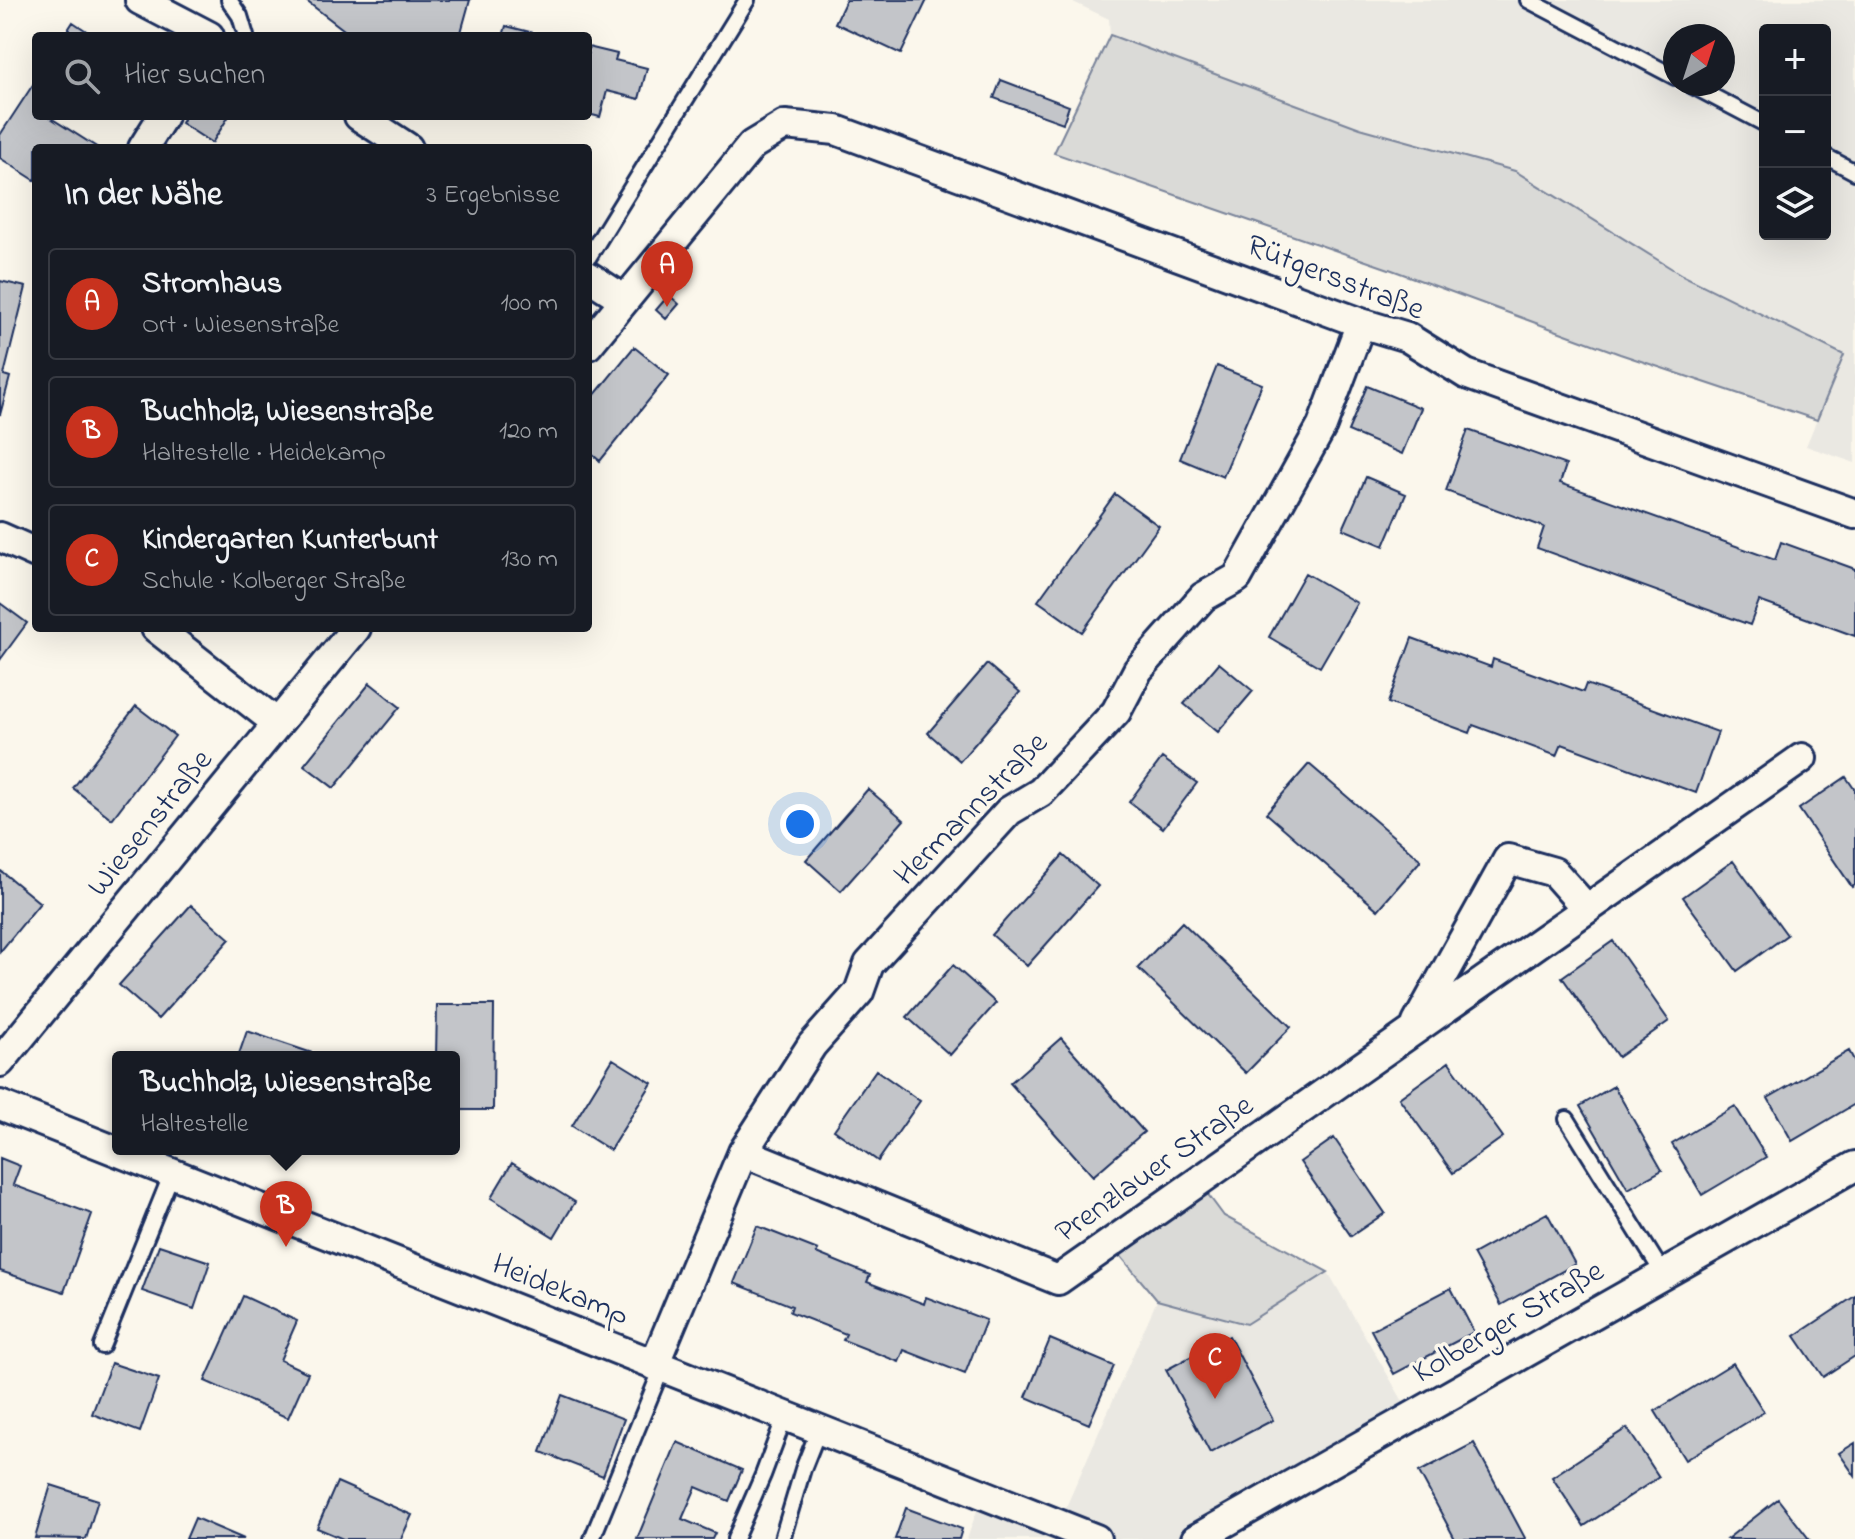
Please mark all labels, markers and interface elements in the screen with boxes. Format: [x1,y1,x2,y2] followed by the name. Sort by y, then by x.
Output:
[1663,24,1735,96] north arrow
[1759,24,1831,240] map controls
[1759,24,1831,96] button: +
[32,32,592,120] search box
[60,54,104,98] icon: search
[124,54,265,98] text: Hier suchen
[1759,96,1831,168] button: −
[1759,168,1831,240] button: layers
[64,171,222,221] text: In der Nähe
[426,177,560,215] text: 3 Ergebnisse
[1239,224,1431,335] street label: Rütgersstraße
[641,241,693,307] pin: A
[142,263,282,307] text: Stromhaus
[84,285,100,323] text: A
[501,285,558,323] text: 100 m
[142,307,339,345] text: Ort · Wiesenstraße
[142,391,433,435] text: Buchholz, Wiesenstraße
[83,413,101,451] text: B
[499,413,558,451] text: 120 m
[142,435,386,473] text: Haltestelle · Heidekamp
[142,519,438,563] text: Kindergarten Kunterbunt
[85,541,99,579] text: C
[501,541,558,579] text: 130 m
[142,563,406,601] text: Schule · Kolberger Straße
[884,722,1060,898] street label: Hermannstraße
[77,739,226,908] street label: Wiesenstraße
[780,804,820,844] your location
[112,1051,460,1155] popup
[140,1062,432,1106] text: Buchholz, Wiesenstraße
[1046,1084,1264,1256] street label: Prenzlauer Straße
[140,1106,248,1144] text: Haltestelle
[260,1181,312,1247] pin: B
[484,1242,636,1340] street label: Heidekamp
[1405,1249,1614,1397] street label: Kolberger Straße
[1189,1333,1241,1399] pin: C

